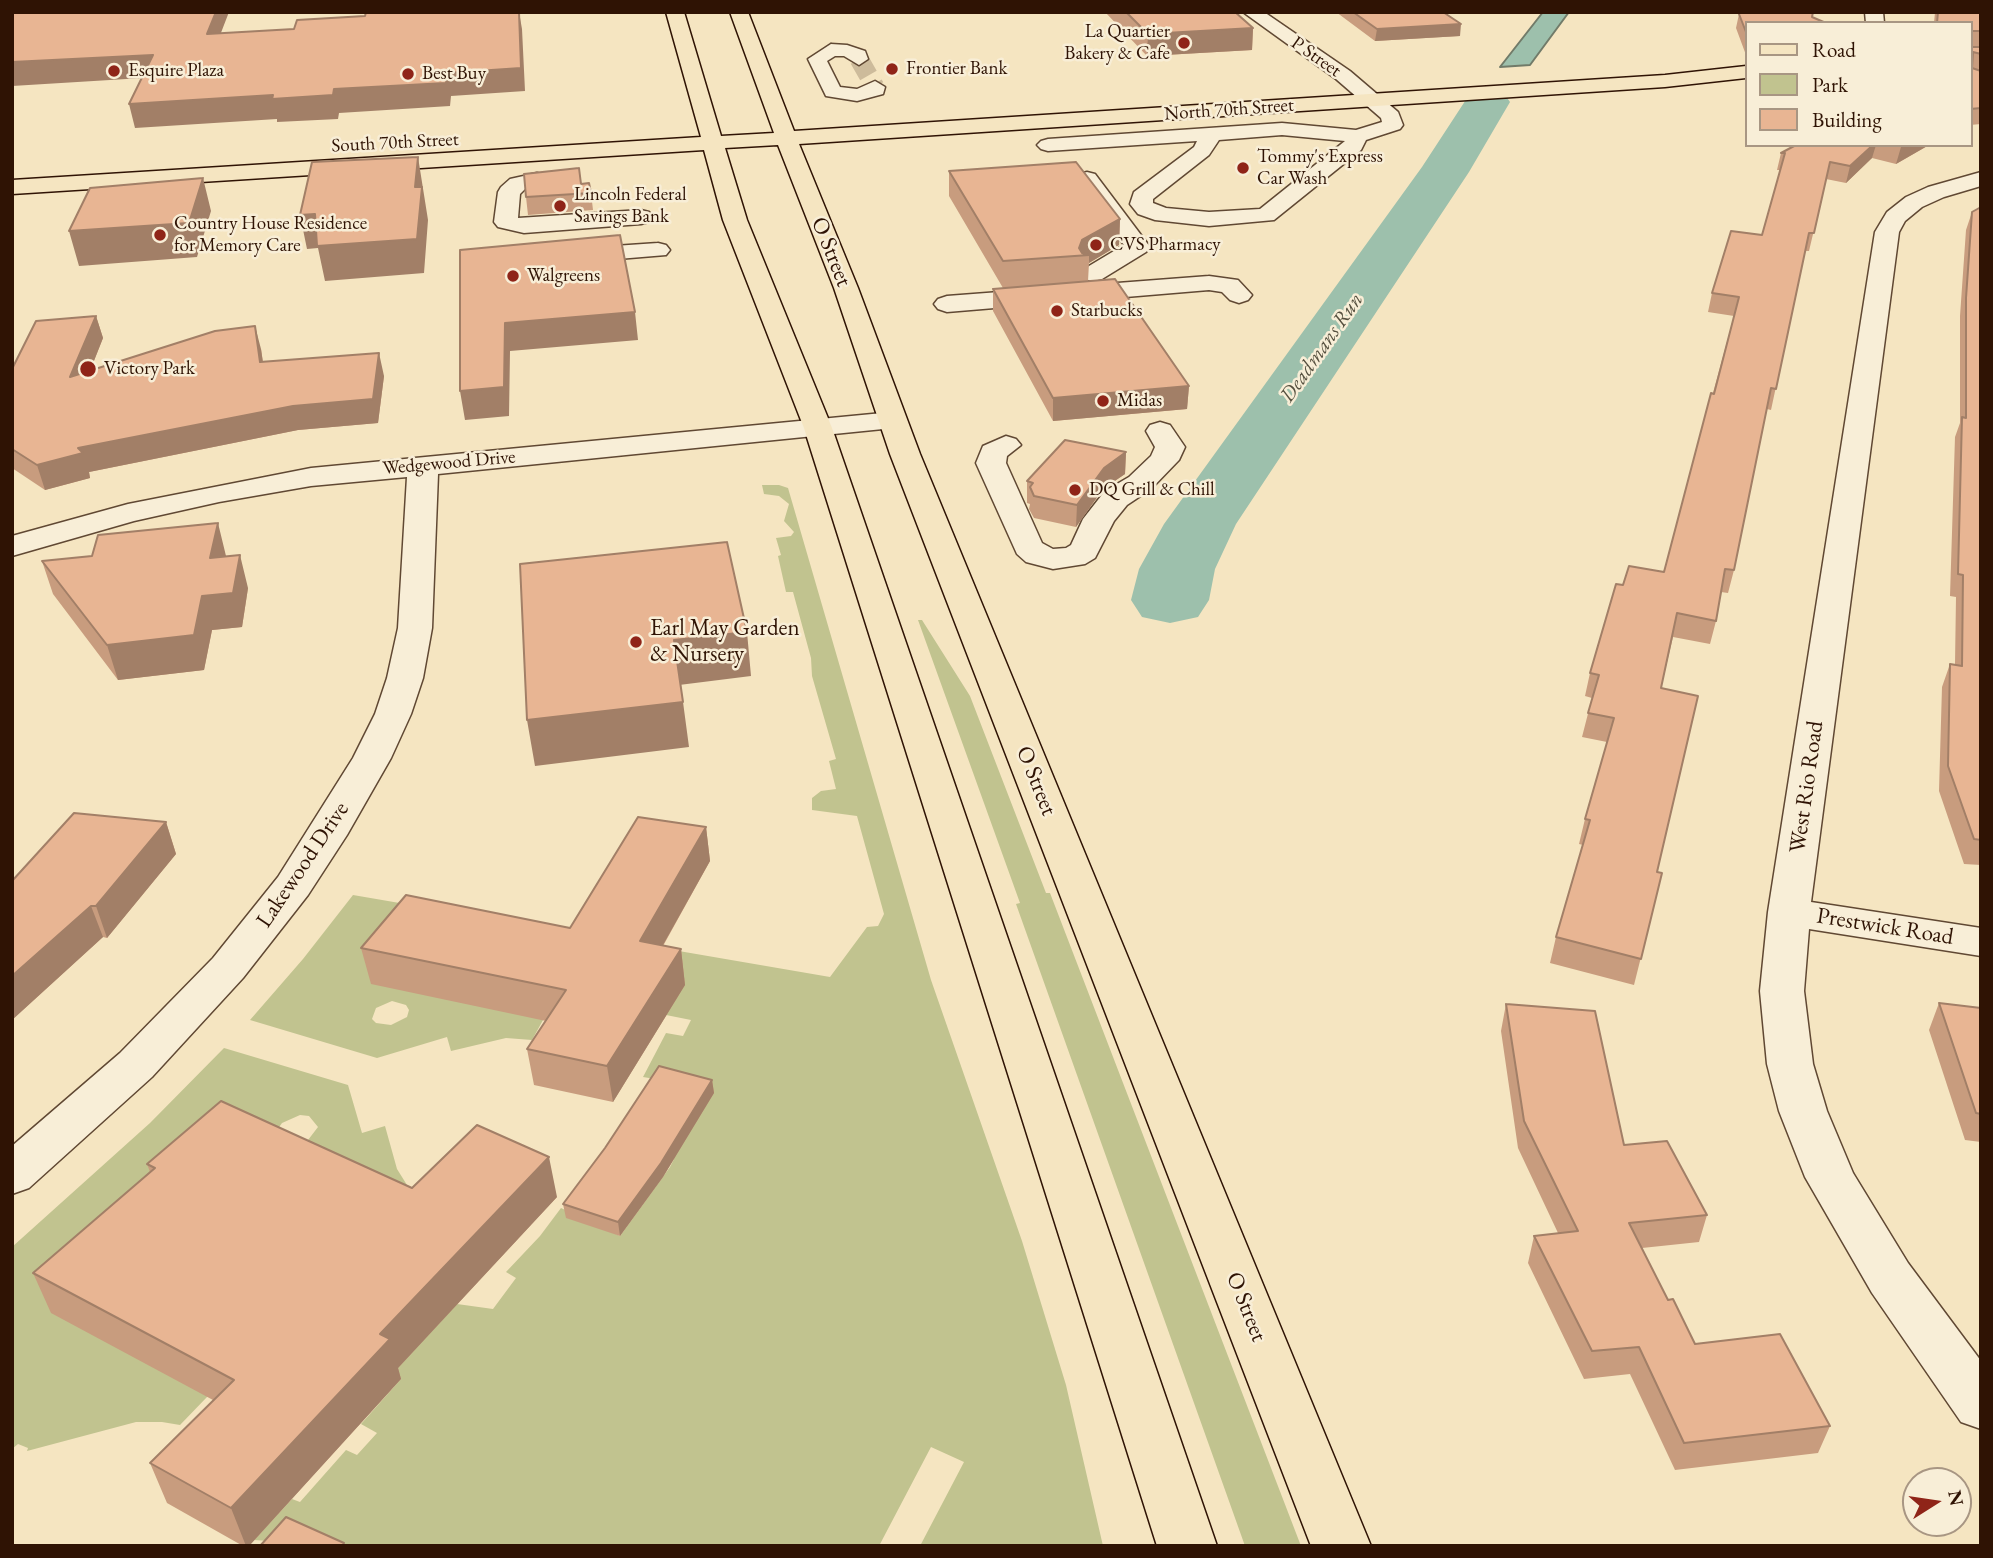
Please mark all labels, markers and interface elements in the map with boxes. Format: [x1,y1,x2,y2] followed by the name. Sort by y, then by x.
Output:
[1064,21,1170,65] place label: La Quartier Bakery & Cafe
[1744,21,1972,147] legend
[1287,32,1345,82] street label: P Street
[1176,35,1192,51] marker: La Quartier Bakery & Cafe
[1812,36,1856,63] text: Road
[906,58,1007,80] place label: Frontier Bank
[128,60,224,82] place label: Esquire Plaza
[884,61,900,77] marker: Frontier Bank
[106,63,122,79] marker: Esquire Plaza
[422,63,486,85] place label: Best Buy
[400,66,416,82] marker: Best Buy
[1812,71,1848,98] text: Park
[1163,94,1295,126] street label: North 70th Street
[1812,106,1882,133] text: Building
[331,128,459,158] street label: South 70th Street
[1257,146,1383,190] place label: Tommy's Express Car Wash
[1235,160,1251,176] marker: Tommy's Express Car Wash
[574,184,687,228] place label: Lincoln Federal Savings Bank
[552,198,568,214] marker: Lincoln Federal Savings Bank
[174,213,367,257] place label: Country House Residence for Memory Care
[805,213,857,291] street label: O Street
[152,227,168,243] marker: Country House Residence for Memory Care
[1110,234,1221,256] place label: CVS Pharmacy
[1088,237,1104,253] marker: CVS Pharmacy
[527,265,600,287] place label: Walgreens
[505,268,521,284] marker: Walgreens
[1275,289,1369,407] water label: Deadmans Run
[1071,300,1142,322] place label: Starbucks
[1049,303,1065,319] marker: Starbucks
[104,358,195,380] place label: Victory Park
[78,359,98,379] marker: Victory Park
[1117,390,1162,412] place label: Midas
[1095,393,1111,409] marker: Midas
[382,446,516,480] street label: Wedgewood Drive
[1089,479,1215,501] place label: DQ Grill & Chill
[1067,482,1083,498] marker: DQ Grill & Chill
[650,615,800,669] place label: Earl May Garden & Nursery
[628,634,644,650] marker: Earl May Garden & Nursery
[1784,719,1830,855] street label: West Rio Road
[1010,742,1062,820] street label: O Street
[251,797,355,933] street label: Lakewood Drive
[1815,903,1955,951] street label: Prestwick Road
[1220,1268,1272,1346] street label: O Street
[1902,1467,1972,1537] north arrow
[1942,1488,1970,1508] text: N

